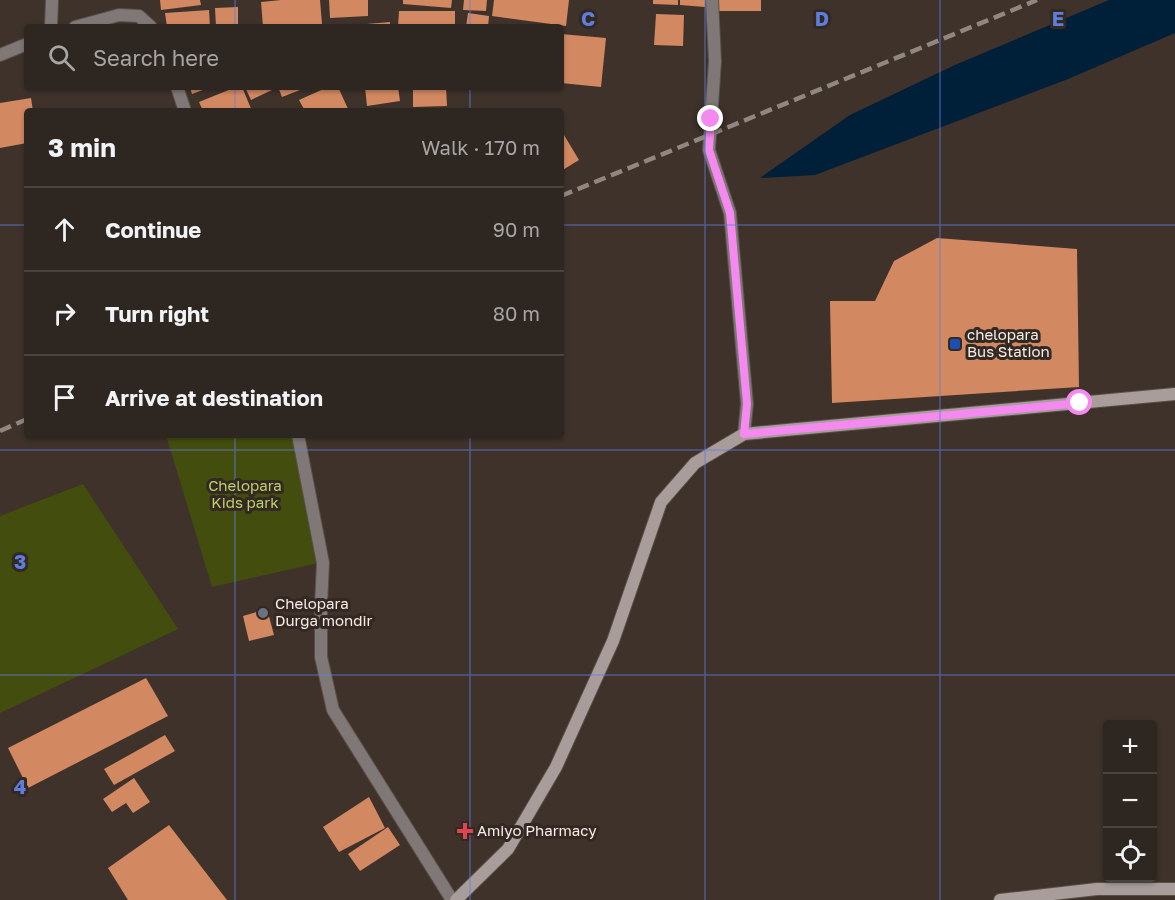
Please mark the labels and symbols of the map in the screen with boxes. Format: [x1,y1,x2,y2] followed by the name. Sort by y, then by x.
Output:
[581,6,595,30] text: C
[815,6,829,30] text: D
[1052,6,1064,30] text: E
[697,105,723,131] route end
[967,325,1050,360] place label: chelopara Bus Station
[948,337,962,351] marker: chelopara Bus Station
[1066,389,1092,415] route start
[208,476,282,511] park label: Chelopara Kids park
[14,549,26,573] text: 3
[275,594,372,629] place label: Chelopara Durga mondir
[256,606,270,620] marker: Chelopara Durga mondir
[14,774,26,798] text: 4
[477,821,597,839] place label: Amiyo Pharmacy
[458,824,472,838] marker: Amiyo Pharmacy

